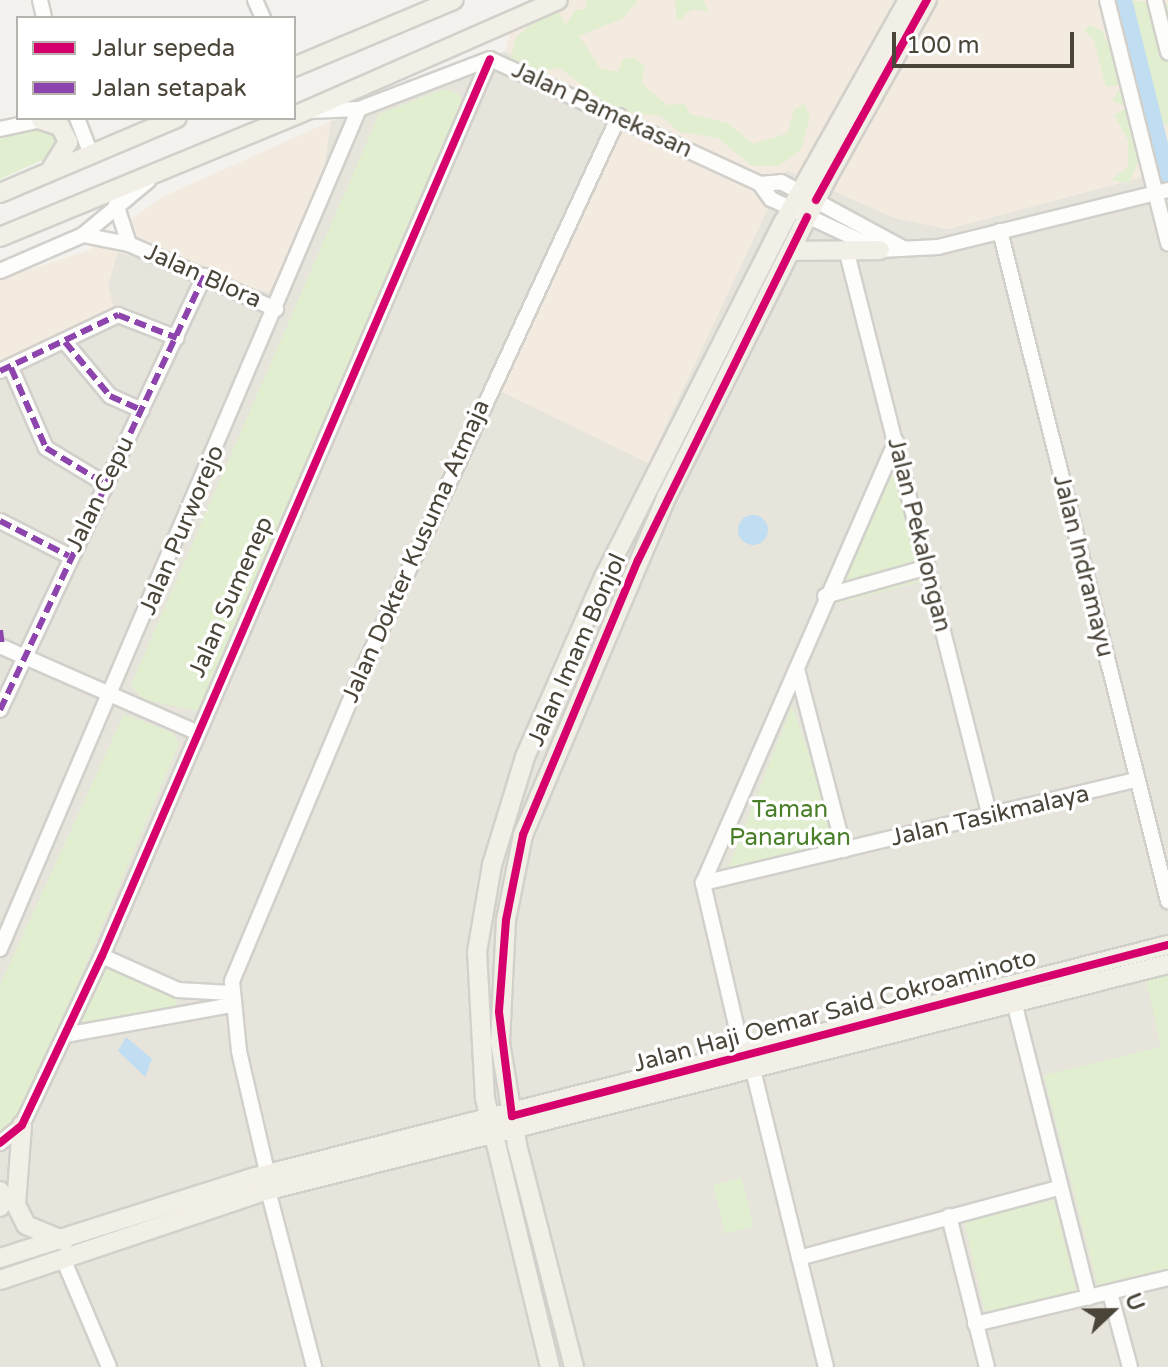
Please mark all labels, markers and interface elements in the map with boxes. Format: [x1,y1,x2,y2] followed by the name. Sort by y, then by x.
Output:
[16,16,296,120] legend
[896,16,1078,66] scale bar
[906,31,980,60] text: 100 m
[92,34,235,63] text: Jalur sepeda
[507,56,697,164] street label: Jalan Pamekasan
[92,74,246,103] text: Jalan setapak
[140,237,266,315] street label: Jalan Blora
[336,395,496,707] street label: Jalan Dokter Kusuma Atmaja
[60,432,140,556] street label: Jalan Cepu
[881,435,957,635] street label: Jalan Pekalongan
[133,441,231,619] street label: Jalan Purworejo
[1046,472,1120,660] street label: Jalan Indramayu
[183,512,279,682] street label: Jalan Sumenep
[522,549,632,751] street label: Jalan Imam Bonjol
[888,779,1092,853] street label: Jalan Tasikmalaya
[729,796,851,852] park label: Taman Panarukan
[631,943,1039,1079] street label: Jalan Haji Oemar Said Cokroaminoto
[1072,1271,1152,1351] north arrow
[1119,1289,1149,1315] text: U

